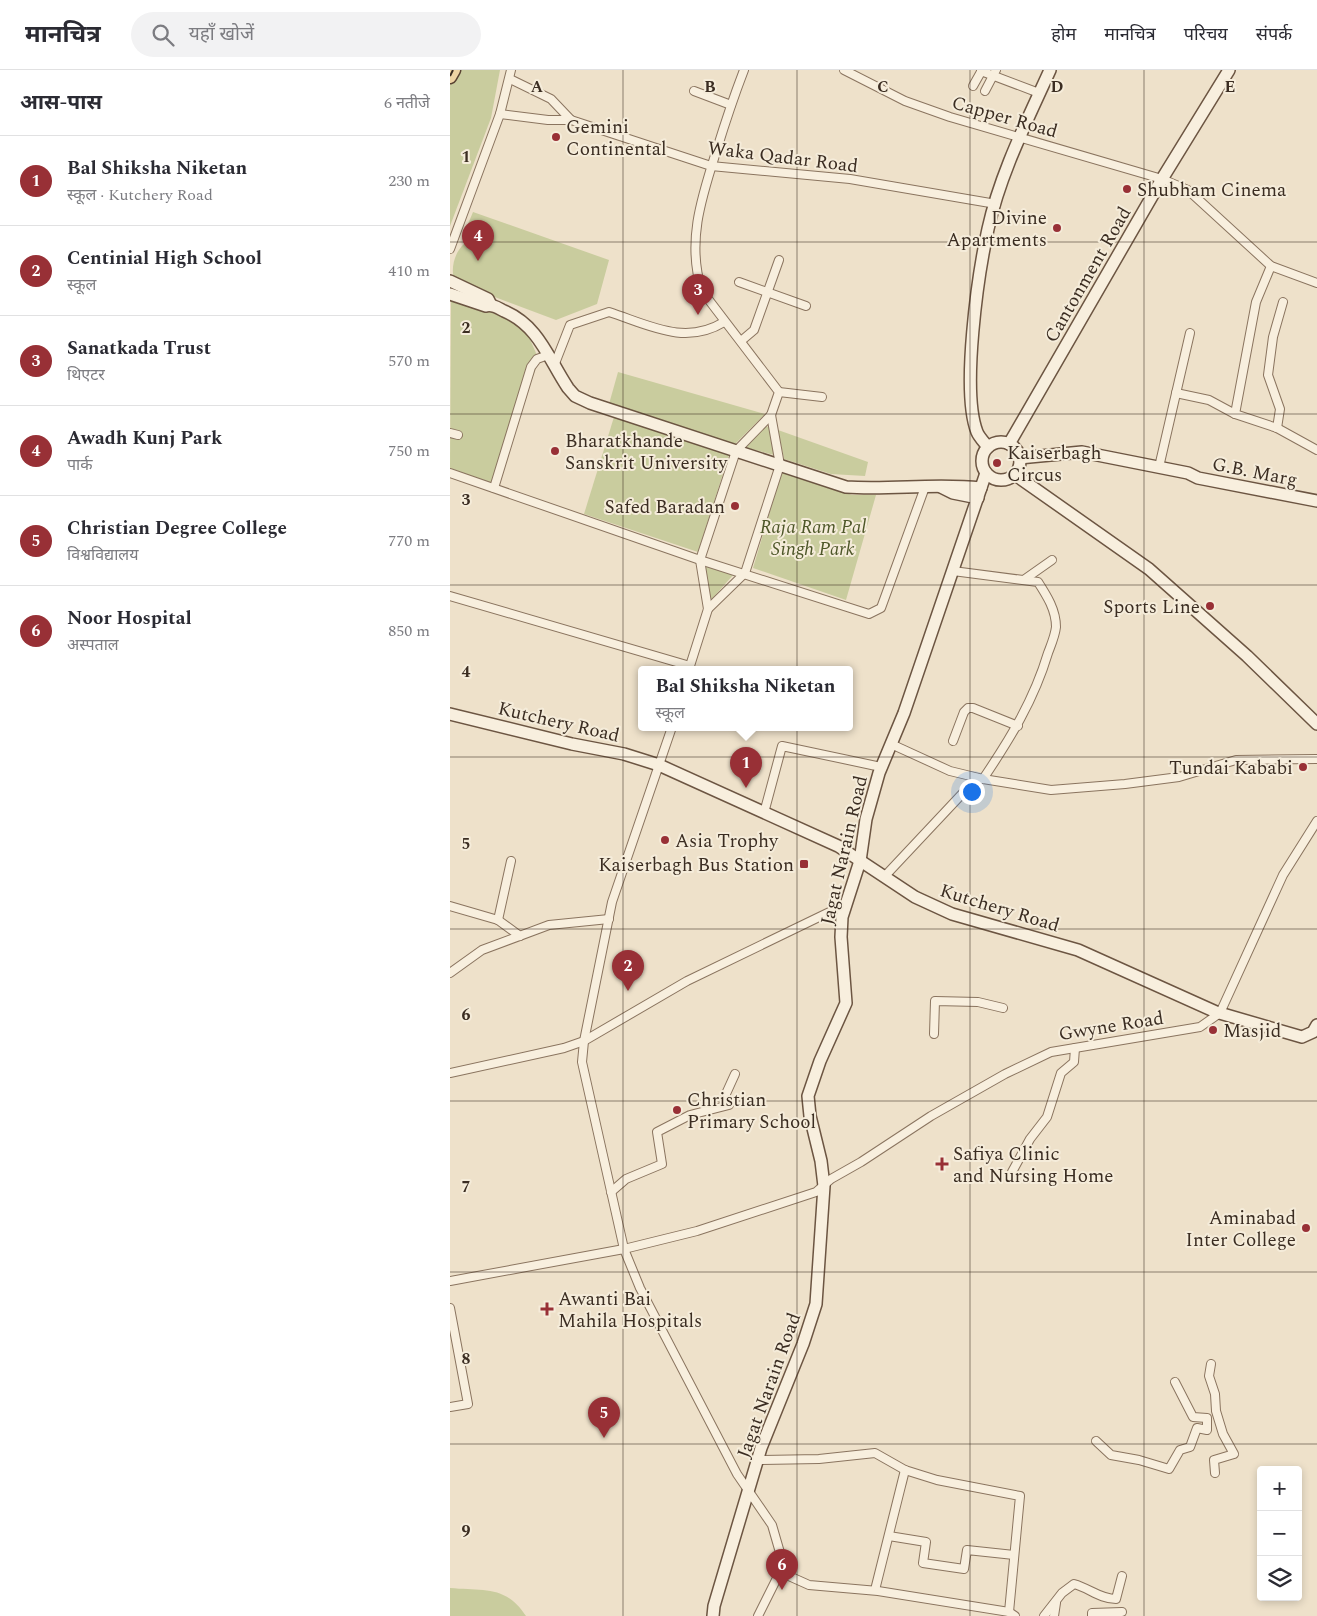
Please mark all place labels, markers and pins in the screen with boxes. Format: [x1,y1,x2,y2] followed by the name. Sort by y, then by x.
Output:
[566,113,667,164] place label: Gemini Continental
[550,131,562,143] marker: Gemini Continental
[1137,176,1287,205] place label: Shubham Cinema
[1121,183,1133,195] marker: Shubham Cinema
[947,204,1047,255] place label: Divine Apartments
[462,220,494,261] pin: 4
[1051,222,1063,234] marker: Divine Apartments
[682,274,714,315] pin: 3
[565,427,728,478] place label: Bharatkhande Sanskrit University
[1007,439,1102,490] place label: Kaiserbagh Circus
[549,445,561,457] marker: Bharatkhande Sanskrit University
[991,457,1003,469] marker: Kaiserbagh Circus
[605,493,725,522] place label: Safed Baradan
[729,500,741,512] marker: Safed Baradan
[1103,593,1200,622] place label: Sports Line
[1204,600,1216,612] marker: Sports Line
[730,747,762,788] pin: 1
[1169,754,1293,783] place label: Tundai Kababi
[1297,761,1309,773] marker: Tundai Kababi
[675,827,779,856] place label: Asia Trophy
[659,834,671,846] marker: Asia Trophy
[598,851,794,880] place label: Kaiserbagh Bus Station
[798,858,810,870] marker: Kaiserbagh Bus Station
[612,950,644,991] pin: 2
[1223,1017,1281,1046] place label: Masjid
[1207,1024,1219,1036] marker: Masjid
[687,1086,816,1137] place label: Christian Primary School
[671,1104,683,1116] marker: Christian Primary School
[953,1140,1114,1191] place label: Safiya Clinic and Nursing Home
[935,1157,949,1171] marker: Safiya Clinic and Nursing Home
[1186,1204,1296,1255] place label: Aminabad Inter College
[1300,1222,1312,1234] marker: Aminabad Inter College
[558,1285,702,1336] place label: Awanti Bai Mahila Hospitals
[540,1302,554,1316] marker: Awanti Bai Mahila Hospitals
[588,1397,620,1438] pin: 5
[766,1549,798,1590] pin: 6

